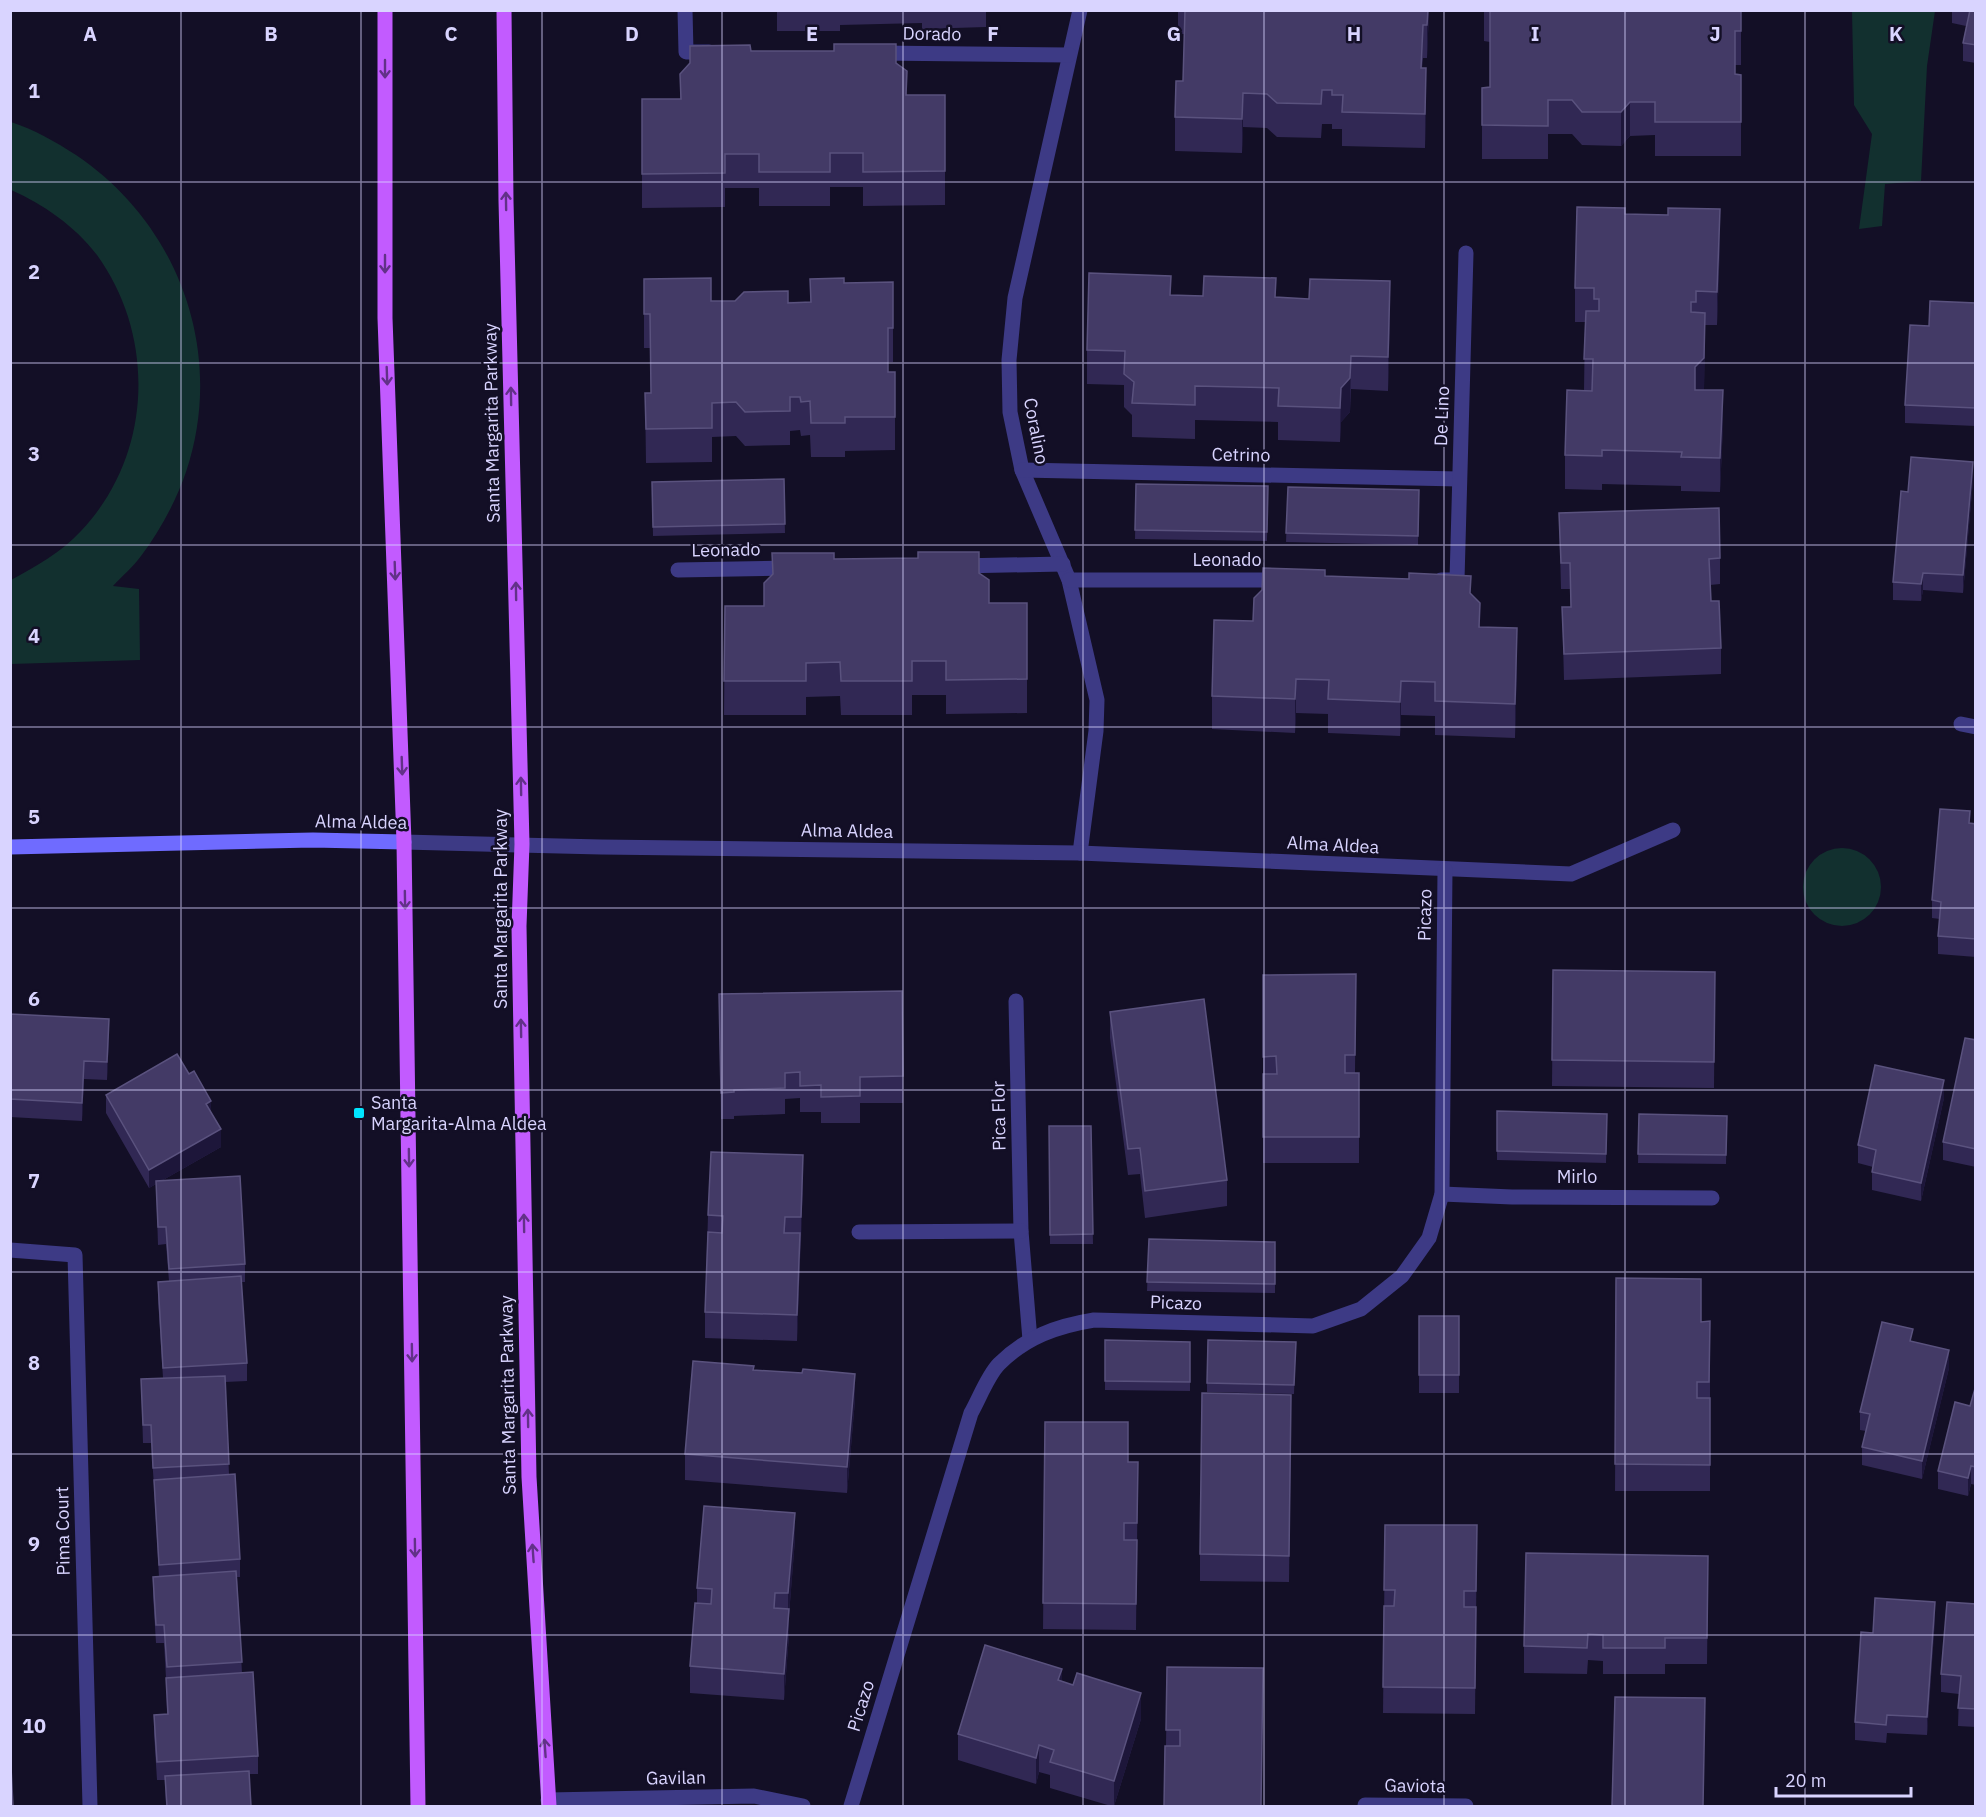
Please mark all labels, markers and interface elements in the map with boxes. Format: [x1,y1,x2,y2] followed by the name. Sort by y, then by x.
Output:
[83,20,97,47] text: A
[264,20,278,47] text: B
[444,20,458,47] text: C
[625,20,639,47] text: D
[806,20,818,47] text: E
[987,20,999,47] text: F
[1167,20,1181,47] text: G
[1347,20,1361,47] text: H
[1531,20,1539,47] text: I
[1709,20,1721,47] text: J
[1889,20,1903,47] text: K
[902,21,962,46] street label: Dorado
[379,58,391,78] one-way arrow
[28,77,40,104] text: 1
[500,191,512,211] one-way arrow
[379,253,391,273] one-way arrow
[28,258,40,285] text: 2
[478,323,505,523] street label: Santa Margarita Parkway
[382,366,393,386] one-way arrow
[505,386,517,406] one-way arrow
[1429,386,1454,446] street label: De Lino
[1019,396,1054,466] street label: Coralino
[28,440,40,467] text: 3
[1211,442,1271,467] street label: Cetrino
[691,537,761,562] street label: Leonado
[1192,548,1262,571] street label: Leonado
[389,561,400,581] one-way arrow
[510,581,521,601] one-way arrow
[28,622,40,649] text: 4
[396,756,408,776] one-way arrow
[515,776,526,796] one-way arrow
[28,803,40,830] text: 5
[315,809,408,834] street label: Alma Aldea
[489,809,512,1009] street label: Santa Margarita Parkway
[801,818,894,843] street label: Alma Aldea
[1286,831,1380,858] street label: Alma Aldea
[1413,889,1436,941] street label: Picazo
[399,890,411,910] one-way arrow
[28,985,40,1012] text: 6
[515,1019,527,1039] one-way arrow
[986,1080,1011,1151] street label: Pica Flor
[371,1091,547,1135] place label: Santa Margarita-Alma Aldea
[352,1106,366,1120] marker: Santa Margarita-Alma Aldea
[403,1148,415,1168] one-way arrow
[1557,1165,1597,1188] street label: Mirlo
[28,1167,40,1194] text: 7
[518,1214,530,1234] one-way arrow
[1149,1290,1203,1315] street label: Picazo
[494,1295,521,1495] street label: Santa Margarita Parkway
[406,1343,418,1363] one-way arrow
[28,1349,40,1376] text: 8
[522,1409,533,1429] one-way arrow
[50,1486,75,1576] street label: Pima Court
[28,1530,40,1557] text: 9
[409,1538,421,1558] one-way arrow
[528,1544,539,1564] one-way arrow
[842,1677,879,1734] street label: Picazo
[22,1712,46,1739] text: 10
[540,1739,551,1759] one-way arrow
[1776,1760,1911,1798] scale bar
[646,1765,706,1790] street label: Gavilan
[1785,1769,1827,1792] text: 20 m
[1384,1773,1446,1798] street label: Gaviota

